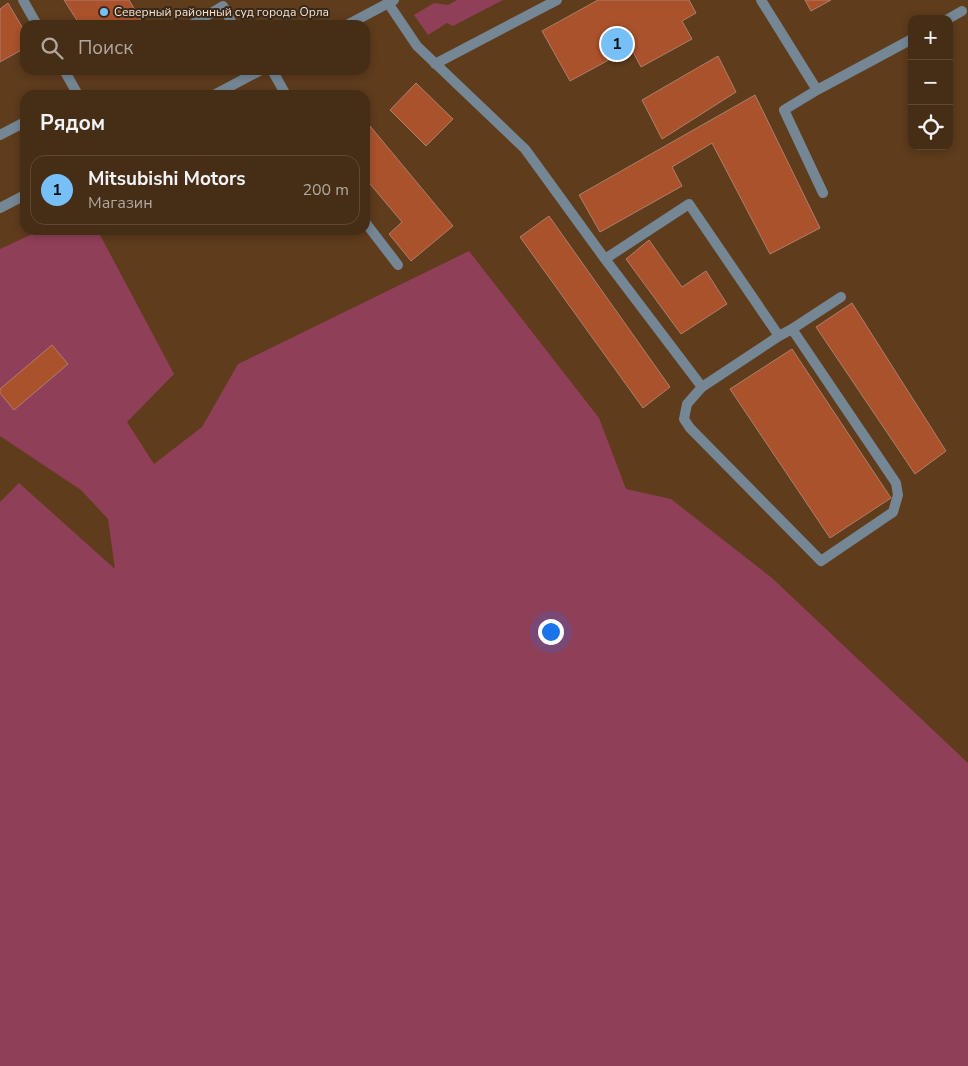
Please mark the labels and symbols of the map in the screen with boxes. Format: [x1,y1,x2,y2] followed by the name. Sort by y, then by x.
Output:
[114,4,329,20] place label: Северный районный суд города Орла
[98,6,110,18] marker: Северный районный суд города Орла
[601,25,633,63] pin: 1
[538,619,564,645] your location

